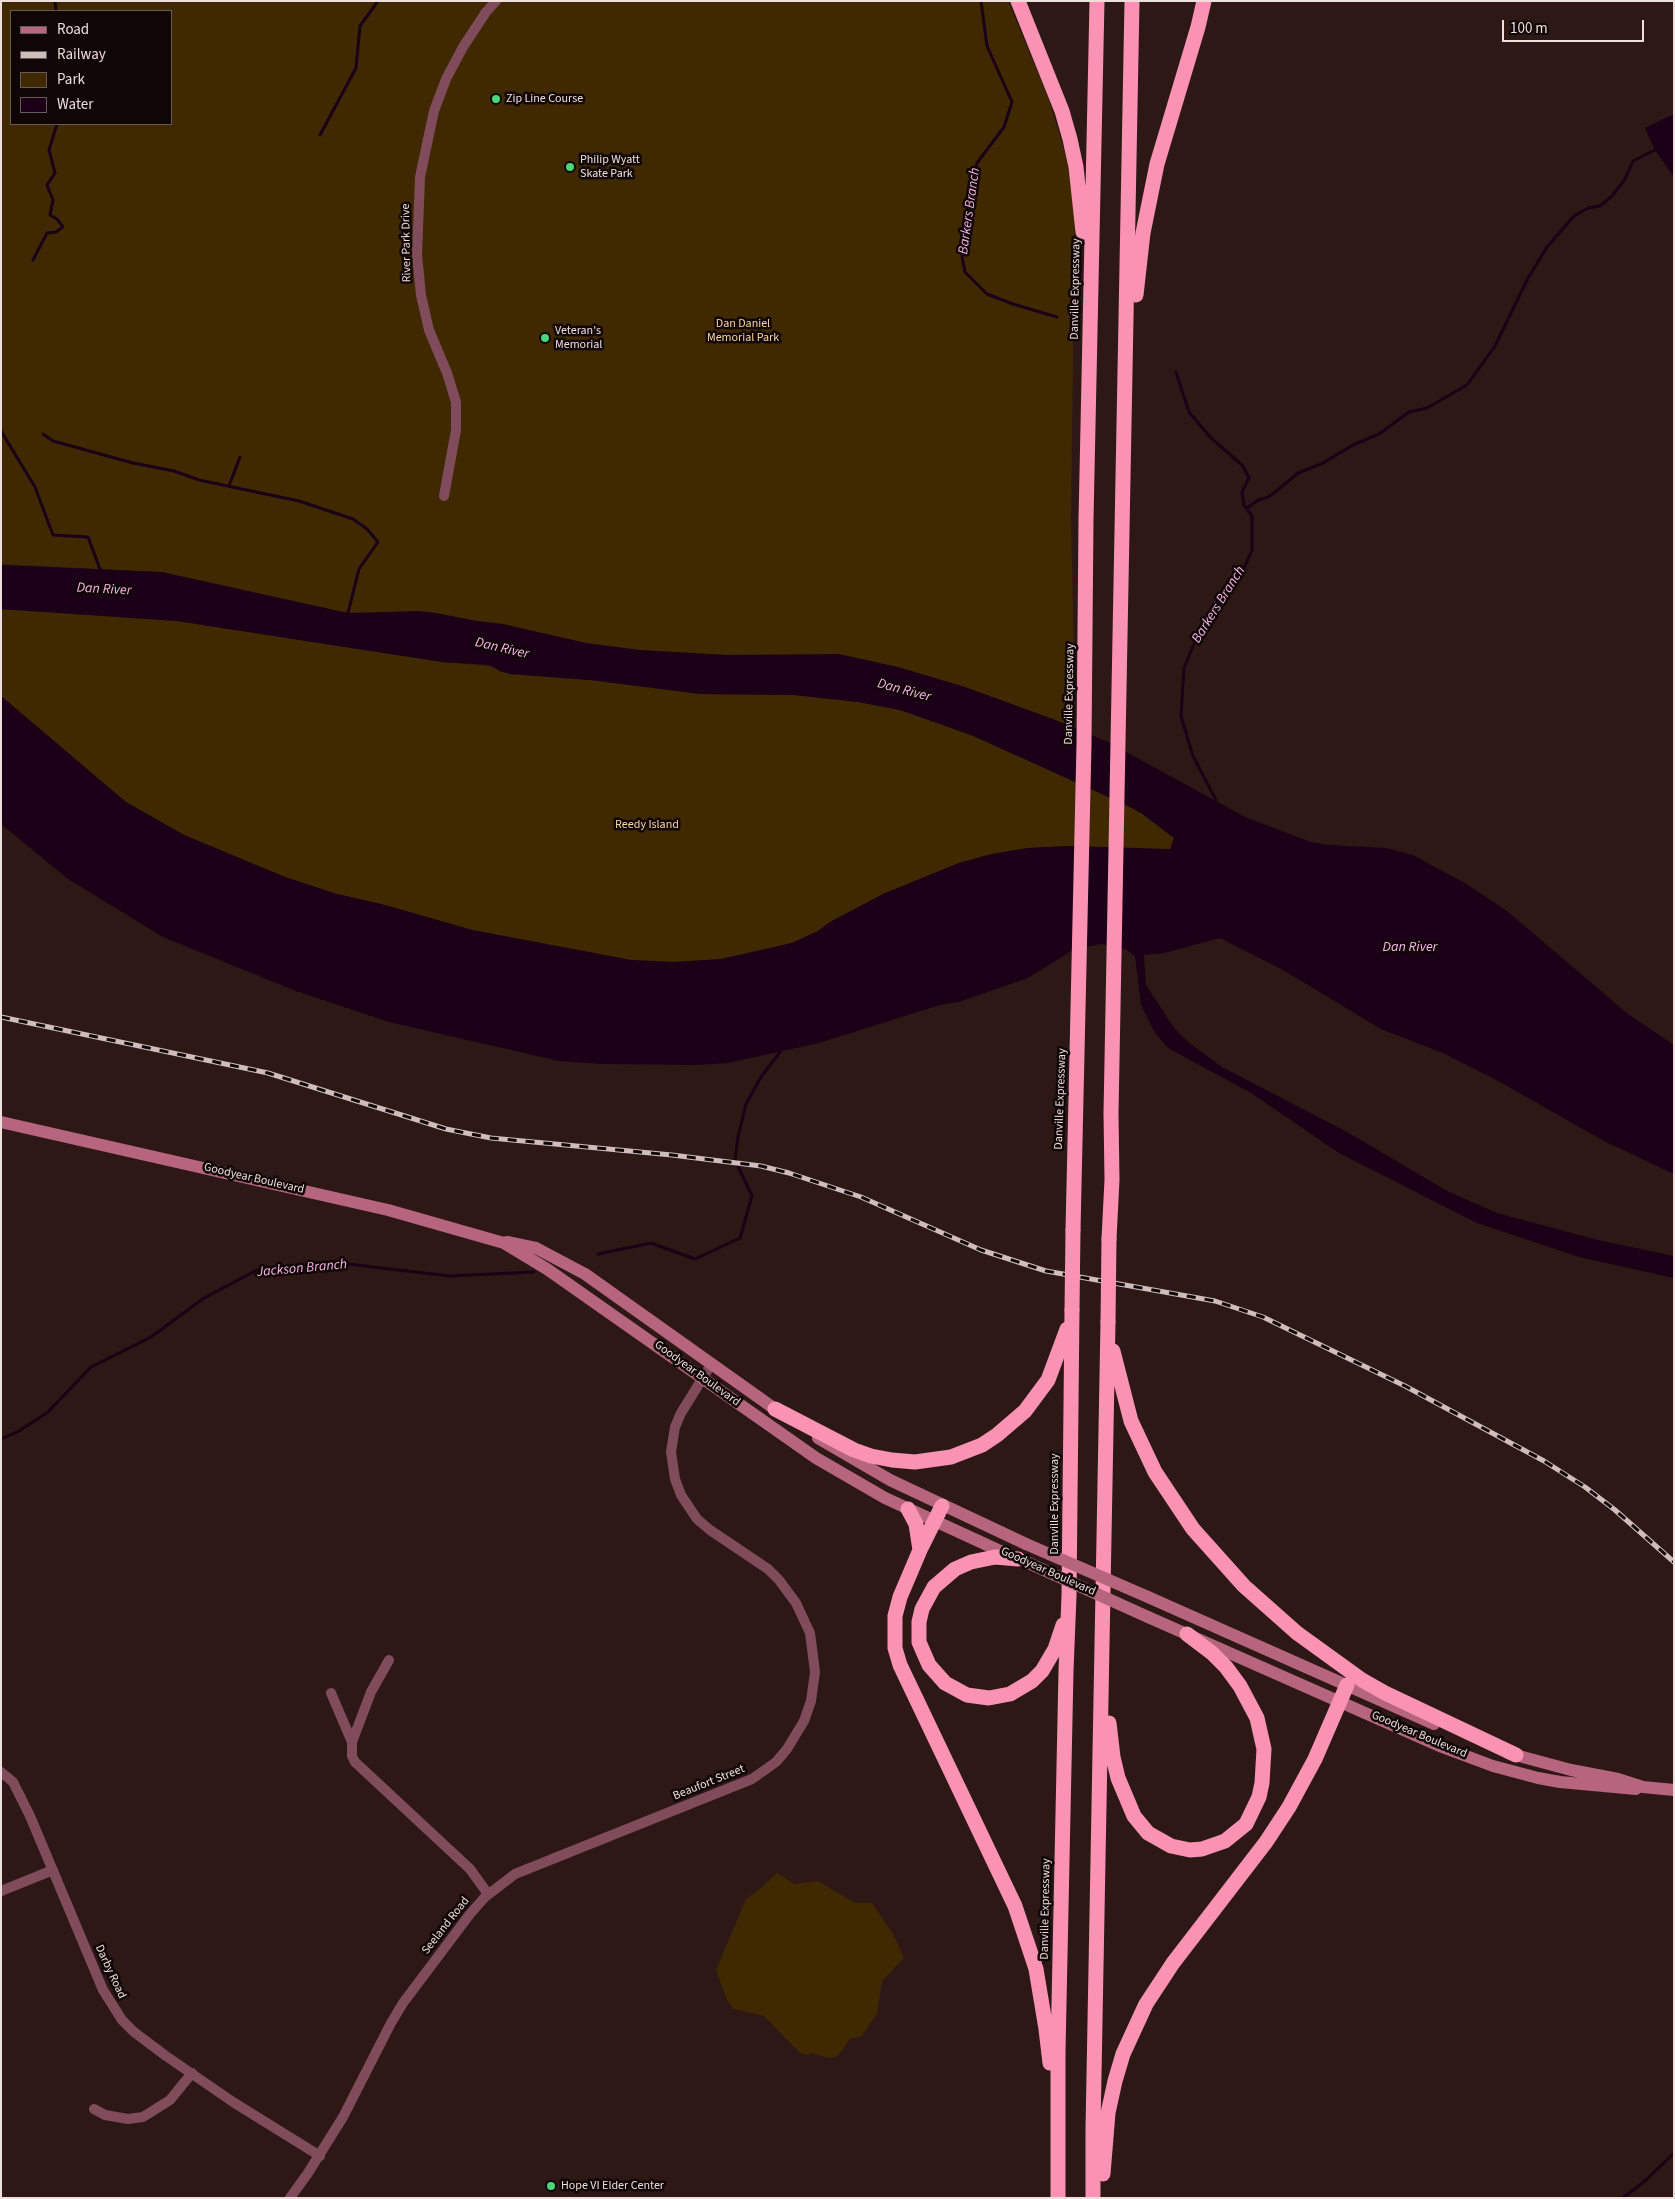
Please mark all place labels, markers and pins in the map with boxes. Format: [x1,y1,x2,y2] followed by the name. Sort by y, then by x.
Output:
[506,92,583,106] place label: Zip Line Course
[490,93,502,105] marker: Zip Line Course
[580,153,640,181] place label: Philip Wyatt Skate Park
[564,161,576,173] marker: Philip Wyatt Skate Park
[555,324,602,352] place label: Veteran's Memorial
[539,332,551,344] marker: Veteran's Memorial
[561,2179,664,2193] place label: Hope VI Elder Center
[545,2180,557,2192] marker: Hope VI Elder Center

